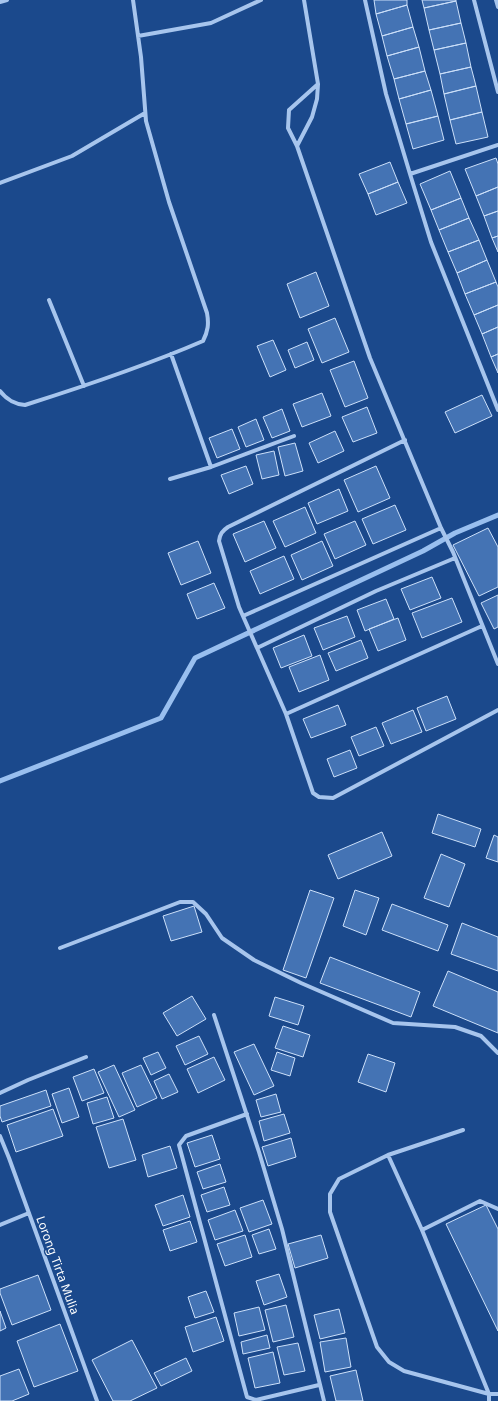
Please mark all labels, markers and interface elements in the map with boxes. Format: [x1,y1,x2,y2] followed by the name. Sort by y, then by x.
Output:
[32,1213,84,1317] street label: Lorong Tirta Mulia

